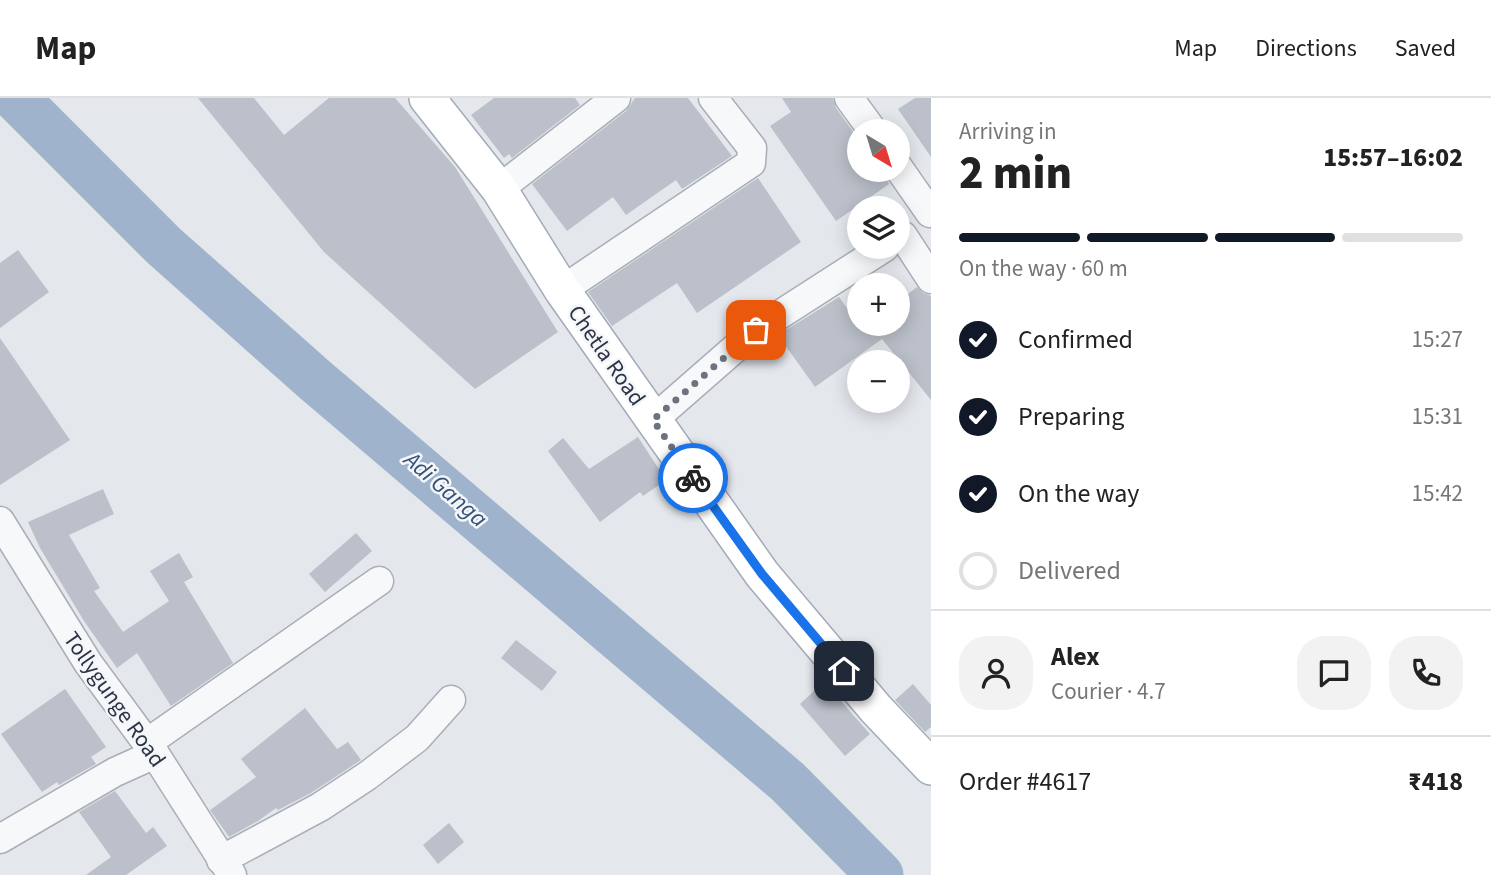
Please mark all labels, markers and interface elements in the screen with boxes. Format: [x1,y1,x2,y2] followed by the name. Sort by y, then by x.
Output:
[35,25,96,72] text: Map
[1174,31,1217,66] text: Map
[1255,31,1357,66] text: Directions
[1395,31,1456,66] text: Saved
[959,115,1057,148] text: Arriving in
[847,119,910,182] north arrow
[847,119,910,413] map controls
[1323,139,1463,176] text: 15:57–16:02
[959,141,1072,206] text: 2 min
[847,196,910,259] button: layers
[959,252,1128,285] text: On the way · 60 m
[847,273,910,336] button: +
[560,298,653,412] street label: Chetla Road
[726,300,786,360] pin
[737,311,775,349] icon: bag
[959,321,997,359] icon: check
[1018,321,1133,358] text: Confirmed
[1412,323,1463,356] text: 15:27
[847,350,910,413] button: −
[959,398,997,436] icon: check
[1018,398,1124,435] text: Preparing
[1412,400,1463,433] text: 15:31
[395,442,495,536] water label: Adi Ganga
[658,443,728,513] courier
[674,459,712,497] icon: bike
[959,475,997,513] icon: check
[1018,475,1139,512] text: On the way
[1412,477,1463,510] text: 15:42
[1018,552,1121,589] text: Delivered
[55,625,174,774] street label: Tollygunge Road
[959,636,1033,710] button: person
[1297,636,1371,710] button: chat
[1389,636,1463,710] button: phone
[1051,638,1100,675] text: Alex
[814,641,874,701] pin
[825,652,863,690] icon: home
[1051,675,1166,708] text: Courier · 4.7
[959,763,1091,800] text: Order #4617
[1408,763,1463,800] text: ₹418

